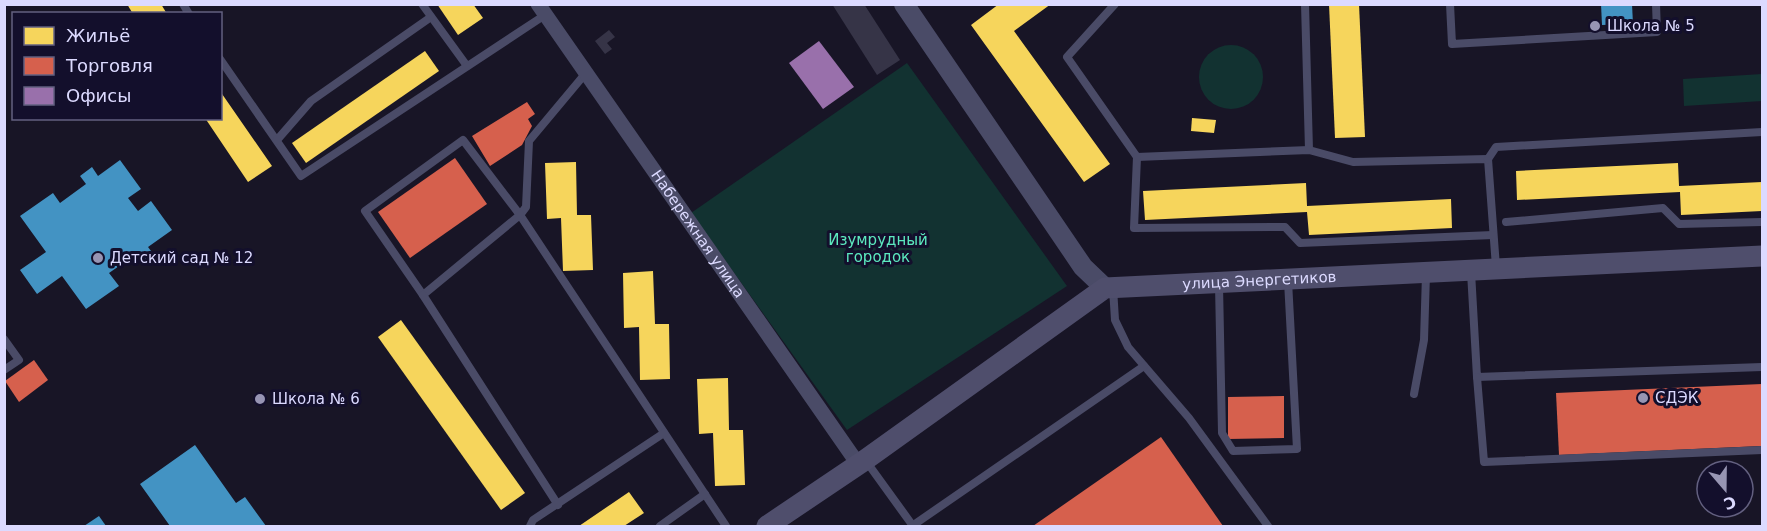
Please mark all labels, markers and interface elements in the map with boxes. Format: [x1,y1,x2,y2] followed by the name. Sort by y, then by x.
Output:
[12,12,222,120] legend
[1607,17,1695,35] place label: Школа № 5
[1588,19,1602,33] marker: Школа № 5
[66,25,130,46] text: Жильё
[65,55,153,76] text: Торговля
[66,85,131,106] text: Офисы
[647,166,749,301] street label: Набережная улица
[828,231,928,266] park label: Изумрудный городок
[110,249,253,267] place label: Детский сад № 12
[91,251,105,265] marker: Детский сад № 12
[1182,268,1337,293] street label: улица Энергетиков
[1655,389,1699,407] place label: СДЭК
[272,390,360,408] place label: Школа № 6
[1636,391,1650,405] marker: СДЭК
[253,392,267,406] marker: Школа № 6
[1695,459,1755,519] north arrow
[1721,492,1739,514] text: С

